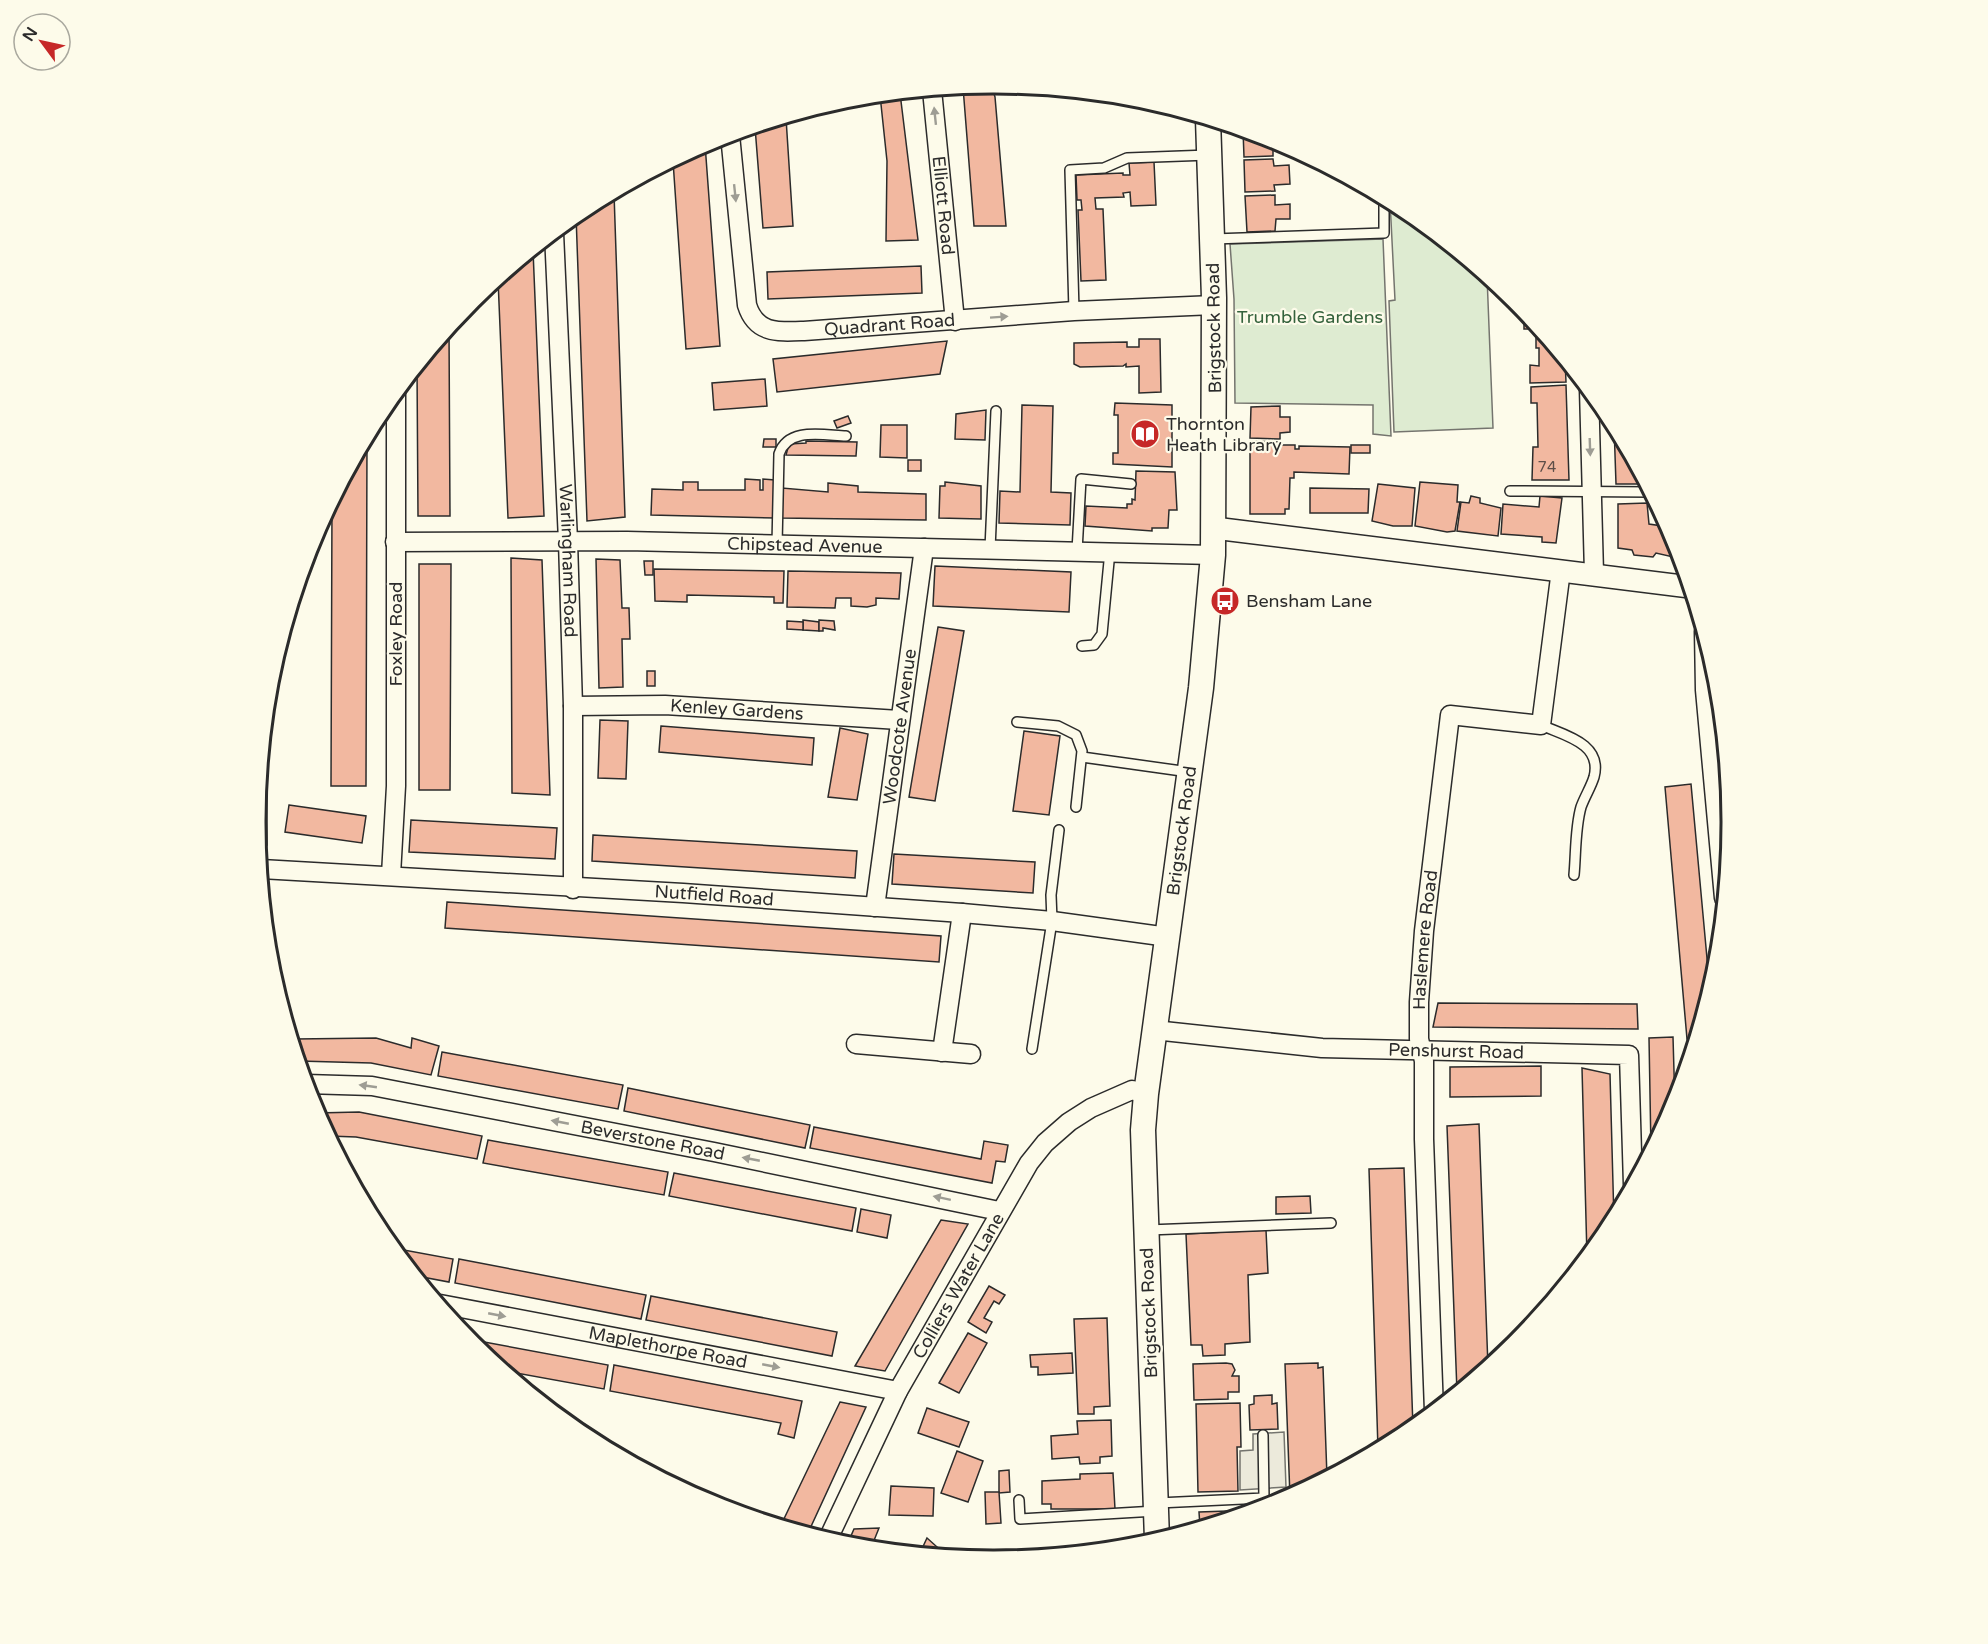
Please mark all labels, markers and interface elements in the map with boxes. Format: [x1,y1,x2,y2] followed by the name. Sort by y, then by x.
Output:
[12,12,72,72] north arrow
[18,24,42,45] text: N
[930,107,939,126] one-way arrow
[928,155,959,256] street label: Elliott Road
[731,183,740,202] one-way arrow
[1202,262,1226,394] street label: Brigstock Road
[1237,306,1383,328] park label: Trumble Gardens
[823,309,956,340] street label: Quadrant Road
[990,312,1009,322] one-way arrow
[1166,413,1282,456] place label: Thornton Heath Library
[1129,418,1161,450] library icon: Thornton Heath Library
[1586,438,1595,457] one-way arrow
[1538,458,1556,476] house number: 74
[554,484,582,638] street label: Warlingham Road
[727,532,883,558] street label: Chipstead Avenue
[385,582,407,686] street label: Foxley Road
[1209,585,1241,617] bus stop icon: Bensham Lane
[1246,590,1372,612] place label: Bensham Lane
[878,647,921,806] street label: Woodcote Avenue
[669,694,804,725] street label: Kenley Gardens
[1162,765,1201,897] street label: Brigstock Road
[1408,869,1442,1010] street label: Haslemere Road
[654,880,775,910] street label: Nutfield Road
[1388,1039,1524,1064] street label: Penshurst Road
[359,1081,378,1090] one-way arrow
[579,1116,727,1165] street label: Beverstone Road
[550,1117,569,1126] one-way arrow
[742,1154,761,1163] one-way arrow
[933,1193,952,1202] one-way arrow
[908,1209,1009,1363] street label: Colliers Water Lane
[1136,1247,1162,1379] street label: Brigstock Road
[488,1311,507,1320] one-way arrow
[587,1321,749,1373] street label: Maplethorpe Road
[762,1362,781,1371] one-way arrow

